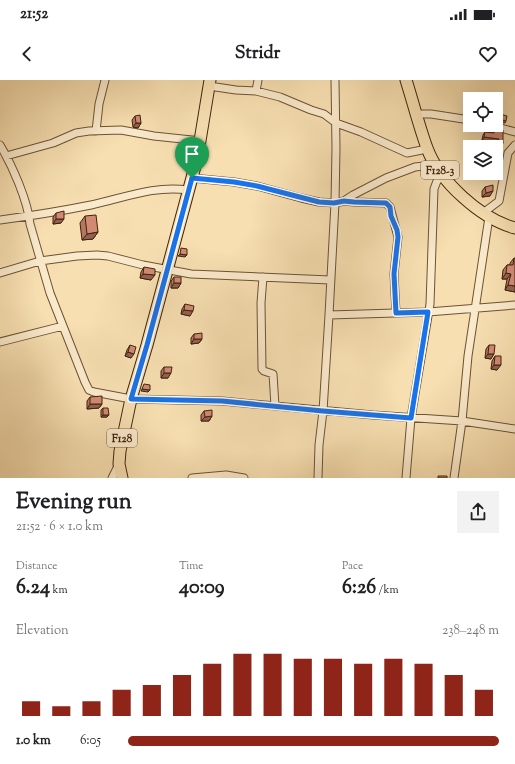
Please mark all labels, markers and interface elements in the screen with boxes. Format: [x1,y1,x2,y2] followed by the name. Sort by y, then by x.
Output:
[20,4,48,25] text: 21:52
[235,41,280,67] text: Stridr
[16,43,38,65] icon: back
[477,43,499,65] icon: heart
[463,92,503,180] map controls
[463,92,503,132] button: locate
[175,137,209,178] pin
[463,140,503,180] button: layers
[181,143,203,165] icon: arrive
[421,161,459,179] road number: F128-3
[107,429,137,447] road number: F128
[16,487,132,519] text: Evening run
[457,491,499,533] button: share
[16,518,103,536] text: 21:52 · 6 × 1.0 km
[16,558,57,574] text: Distance
[179,558,203,574] text: Time
[342,558,363,574] text: Pace
[16,574,50,603] text: 6.24
[179,574,225,603] text: 40:09
[342,574,376,603] text: 6:26
[50,582,67,598] text: km
[376,582,398,598] text: /km
[16,622,69,640] text: Elevation
[442,622,499,640] text: 238–248 m
[16,732,51,750] text: 1.0 km
[80,732,101,750] text: 6:05

